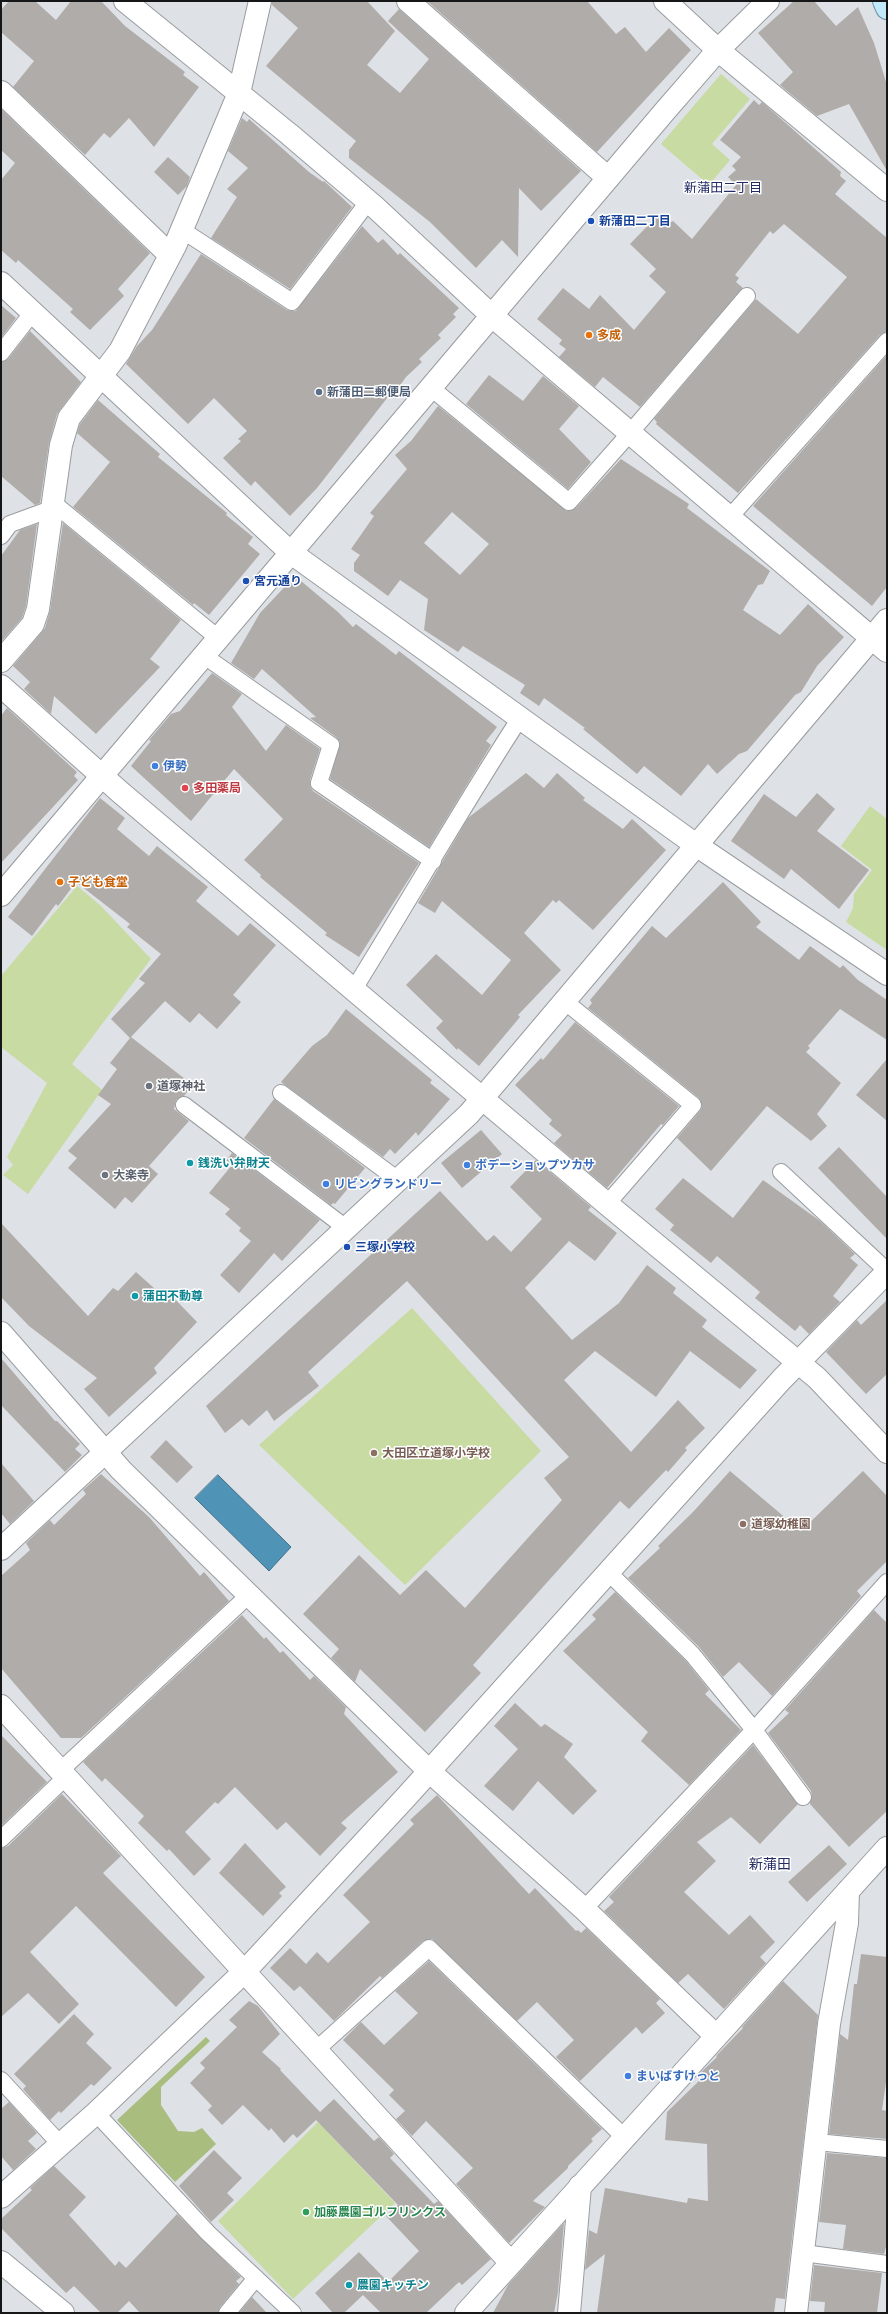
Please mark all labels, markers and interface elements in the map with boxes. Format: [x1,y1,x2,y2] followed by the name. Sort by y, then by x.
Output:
[684,180,762,196] district label: 新蒲田二丁目
[599,214,671,228] place label: 新蒲田二丁目
[586,216,596,226] marker: 新蒲田二丁目
[597,328,621,342] place label: 多成
[584,330,594,340] marker: 多成
[327,385,411,399] place label: 新蒲田二郵便局
[314,387,324,397] marker: 新蒲田二郵便局
[254,574,302,588] place label: 宮元通り
[241,576,251,586] marker: 宮元通り
[163,759,187,773] place label: 伊勢
[150,761,160,771] marker: 伊勢
[193,781,241,795] place label: 多田薬局
[180,783,190,793] marker: 多田薬局
[68,875,128,889] place label: 子ども食堂
[55,877,65,887] marker: 子ども食堂
[157,1079,205,1093] place label: 道塚神社
[144,1081,154,1091] marker: 道塚神社
[198,1156,270,1170] place label: 銭洗い弁財天
[185,1158,195,1168] marker: 銭洗い弁財天
[475,1158,595,1172] place label: ボデーショップツカサ
[462,1160,472,1170] marker: ボデーショップツカサ
[113,1168,149,1182] place label: 大楽寺
[100,1170,110,1180] marker: 大楽寺
[334,1177,442,1191] place label: リビングランドリー
[321,1179,331,1189] marker: リビングランドリー
[355,1240,415,1254] place label: 三塚小学校
[342,1242,352,1252] marker: 三塚小学校
[143,1289,203,1303] place label: 蒲田不動尊
[130,1291,140,1301] marker: 蒲田不動尊
[382,1446,490,1460] place label: 大田区立道塚小学校
[369,1448,379,1458] marker: 大田区立道塚小学校
[751,1517,811,1531] place label: 道塚幼稚園
[738,1519,748,1529] marker: 道塚幼稚園
[749,1856,791,1872] district label: 新蒲田
[636,2069,720,2083] place label: まいばすけっと
[623,2071,633,2081] marker: まいばすけっと
[314,2205,446,2219] place label: 加藤農園ゴルフリンクス
[301,2207,311,2217] marker: 加藤農園ゴルフリンクス
[357,2278,429,2292] place label: 農園キッチン
[344,2280,354,2290] marker: 農園キッチン

